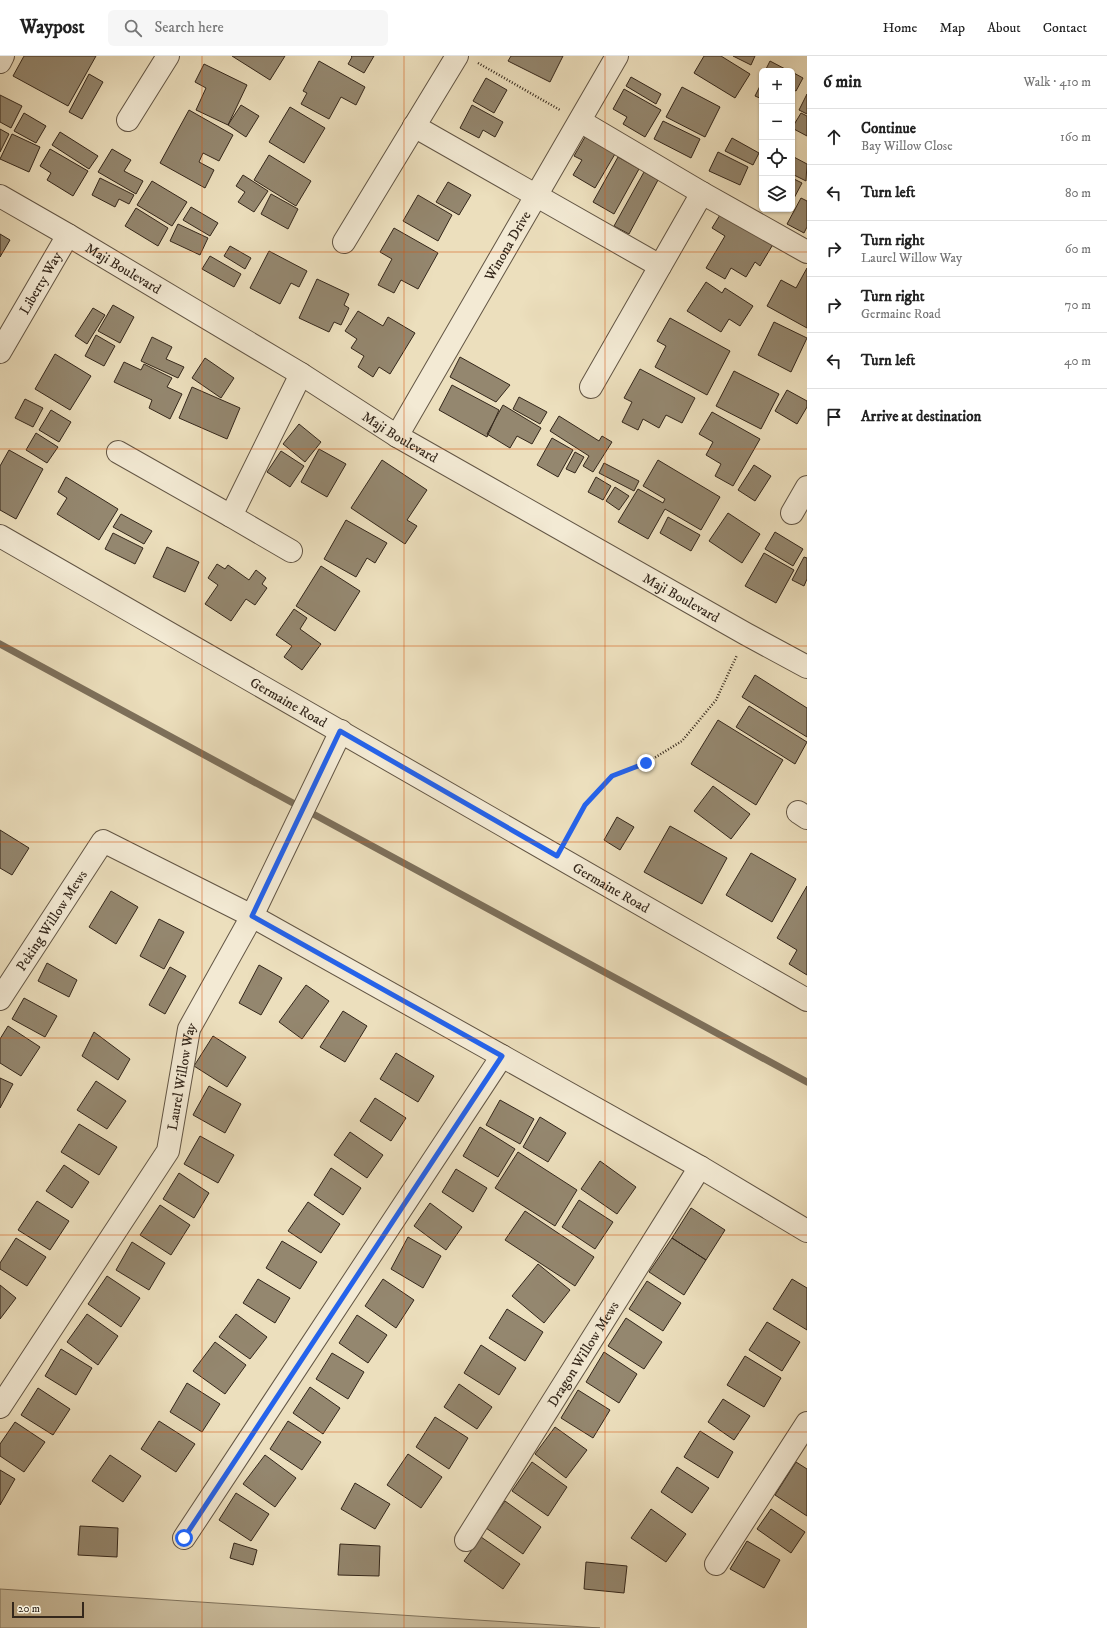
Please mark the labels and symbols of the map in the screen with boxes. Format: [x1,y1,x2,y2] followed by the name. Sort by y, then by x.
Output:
[480,208,536,285] street label: Winona Drive
[82,239,164,299] street label: Maji Boulevard
[16,248,67,318] street label: Liberty Way
[358,408,441,467] street label: Maji Boulevard
[639,569,723,627] street label: Maji Boulevard
[246,674,330,732] street label: Germaine Road
[637,754,655,772] route end
[569,859,652,918] street label: Germaine Road
[13,867,92,975] street label: Peking Willow Mews
[164,1019,201,1132] street label: Laurel Willow Way
[544,1298,624,1410] street label: Dragon Willow Mews
[175,1529,193,1547] route start
[12,1600,84,1619] scale bar

